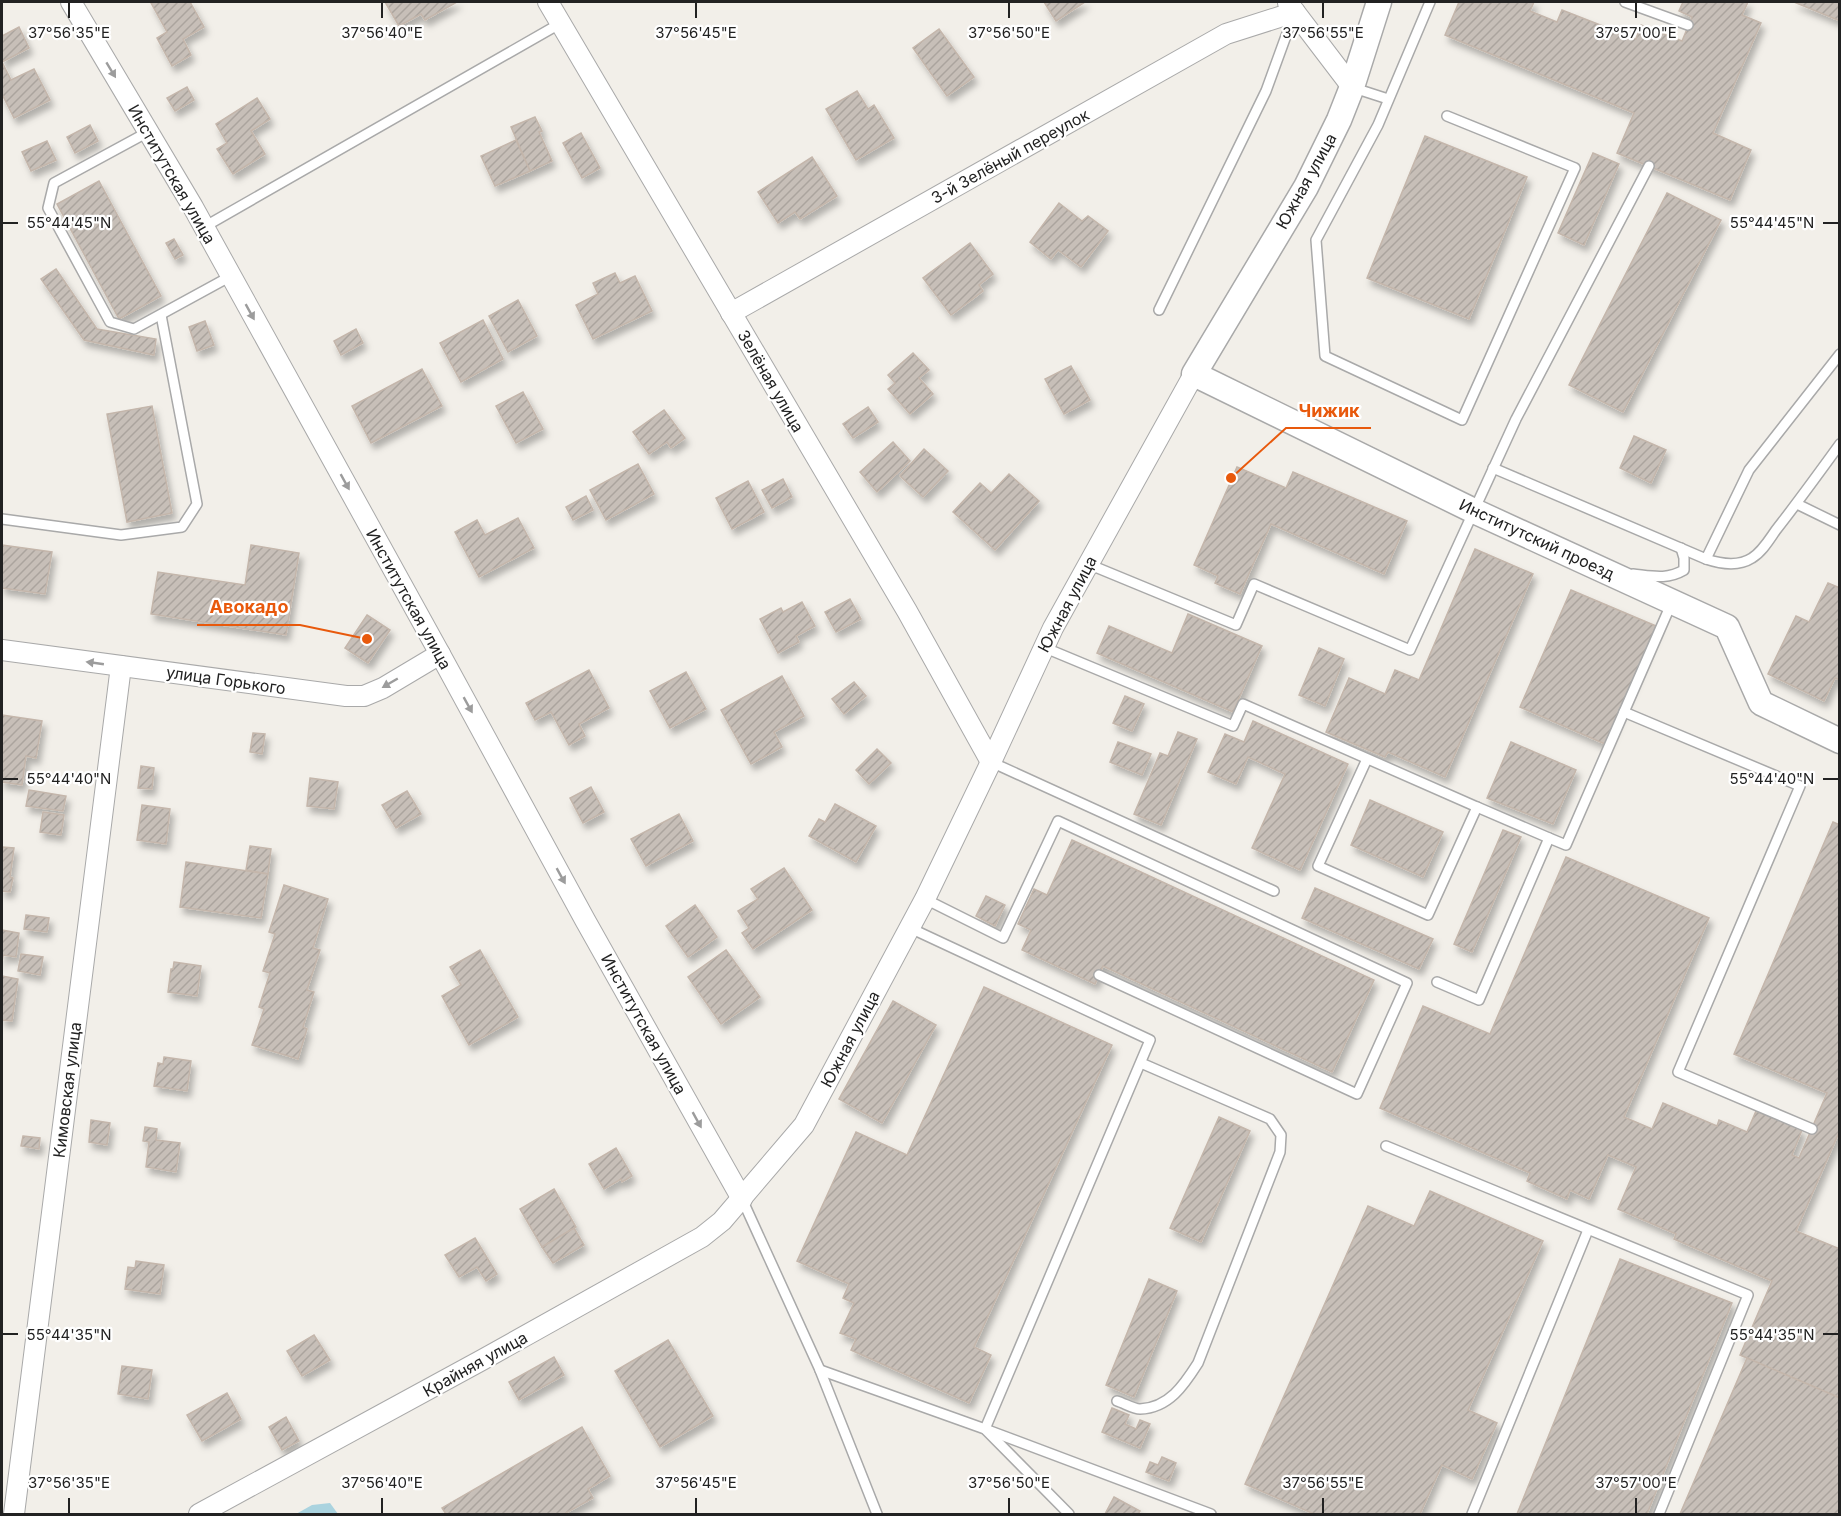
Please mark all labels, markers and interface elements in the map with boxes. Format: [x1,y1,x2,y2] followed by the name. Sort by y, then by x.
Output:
[28,23,110,42] text: 37°56'35"E
[341,23,423,42] text: 37°56'40"E
[655,23,737,42] text: 37°56'45"E
[968,23,1050,42] text: 37°56'50"E
[1282,23,1364,42] text: 37°56'55"E
[1595,23,1677,42] text: 37°57'00"E
[106,62,116,79] one-way arrow
[124,101,220,247] street label: Институтская улица
[928,104,1093,208] street label: 3-й Зелёный переулок
[1271,130,1341,232] street label: Южная улица
[27,213,111,232] text: 55°44'45"N
[1730,213,1814,232] text: 55°44'45"N
[245,303,255,320] one-way arrow
[734,326,808,436] street label: Зелёная улица
[1286,392,1371,428] callout: Чижик
[1298,400,1360,421] text: Чижик
[340,474,350,491] one-way arrow
[1456,494,1618,584] street label: Институтский проезд
[362,525,456,673] street label: Институтская улица
[1033,552,1101,656] street label: Южная улица
[197,589,300,625] callout: Авокадо
[210,596,288,617] text: Авокадо
[85,658,104,667] one-way arrow
[165,662,287,698] street label: улица Горького
[382,678,398,689] one-way arrow
[463,697,473,714] one-way arrow
[27,769,111,788] text: 55°44'40"N
[1730,769,1814,788] text: 55°44'40"N
[556,868,566,885] one-way arrow
[597,950,691,1098] street label: Институтская улица
[816,987,884,1091] street label: Южная улица
[49,1021,85,1159] street label: Кимовская улица
[692,1112,702,1129] one-way arrow
[27,1325,111,1344] text: 55°44'35"N
[1730,1325,1814,1344] text: 55°44'35"N
[419,1327,531,1401] street label: Крайняя улица
[28,1473,110,1492] text: 37°56'35"E
[341,1473,423,1492] text: 37°56'40"E
[655,1473,737,1492] text: 37°56'45"E
[968,1473,1050,1492] text: 37°56'50"E
[1282,1473,1364,1492] text: 37°56'55"E
[1595,1473,1677,1492] text: 37°57'00"E

